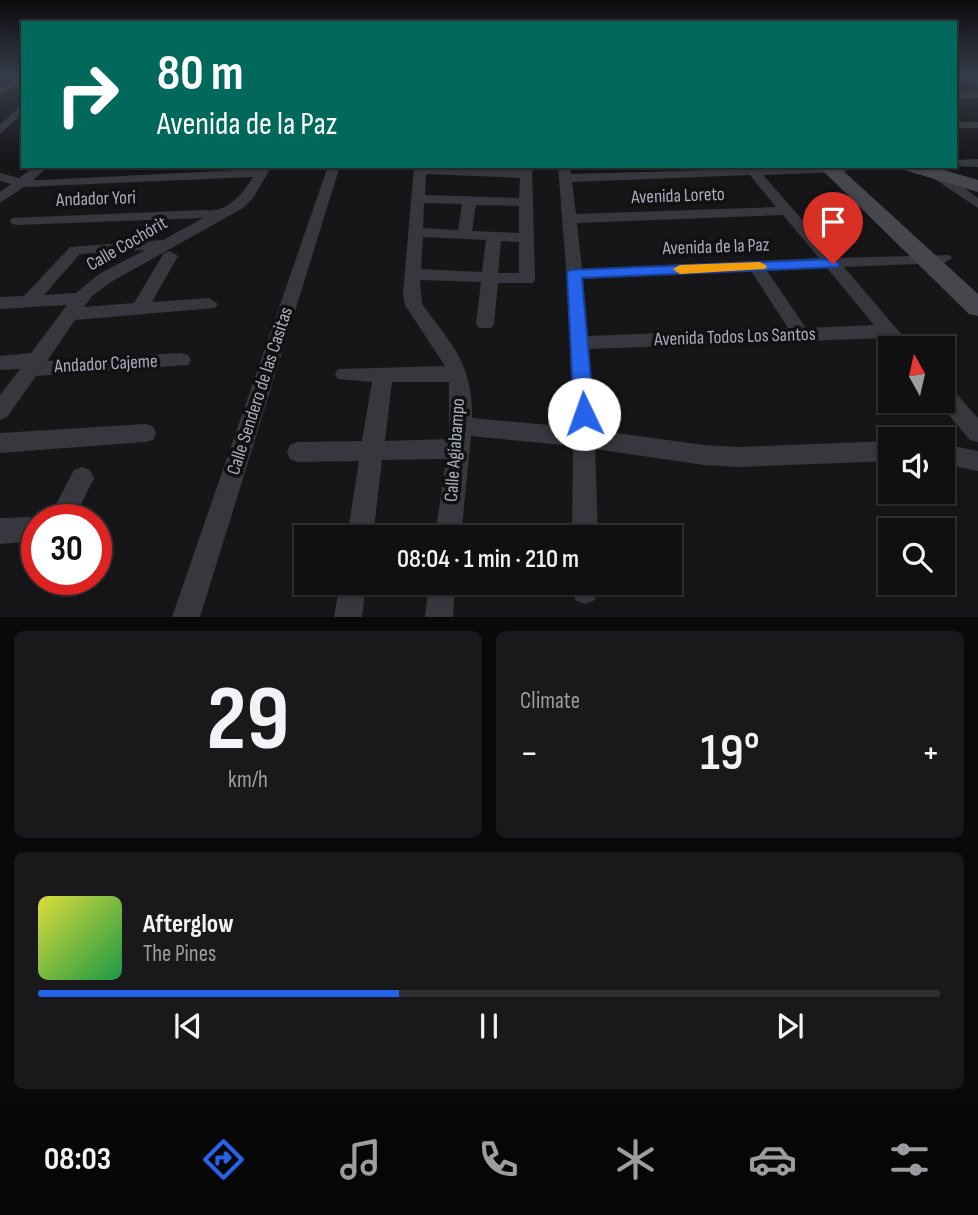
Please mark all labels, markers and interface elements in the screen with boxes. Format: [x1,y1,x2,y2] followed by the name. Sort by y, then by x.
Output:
[157,45,244,104] text: 80 m
[42,49,133,140] icon: right
[157,105,337,144] text: Avenida de la Paz
[630,183,725,209] street label: Avenida Loreto
[55,186,136,212] street label: Andador Yori
[803,192,863,264] pin
[814,203,852,241] icon: arrive
[83,212,172,276] street label: Calle Cochórit
[661,234,770,260] street label: Avenida de la Paz
[222,304,298,478] street label: Calle Sendero de las Casitas
[653,323,816,351] street label: Avenida Todos Los Santos
[878,336,956,413] north arrow
[878,336,955,595] map controls
[53,350,158,378] street label: Andador Cajeme
[547,377,621,451] position arrow
[440,397,470,503] street label: Calle Agiabampo
[878,427,955,504] button: sound
[21,504,112,595] speed limit sign: 30
[878,518,955,595] button: search
[397,544,579,575] text: 08:04 · 1 min · 210 m
[207,666,290,775] text: 29
[520,687,580,715] text: Climate
[700,722,760,785] text: 19°
[520,731,539,776] text: −
[921,731,940,776] text: +
[228,766,268,794] text: km/h
[143,909,234,940] text: Afterglow
[143,940,216,968] text: The Pines
[169,1007,207,1045] icon: previous
[470,1007,508,1045] icon: pause
[771,1007,809,1045] icon: next
[199,1135,248,1184] icon: directions
[336,1135,385,1184] icon: music
[474,1135,523,1184] icon: phone
[611,1135,660,1184] icon: climate
[748,1135,797,1184] icon: car
[885,1135,934,1184] icon: filters
[44,1140,111,1179] text: 08:03

